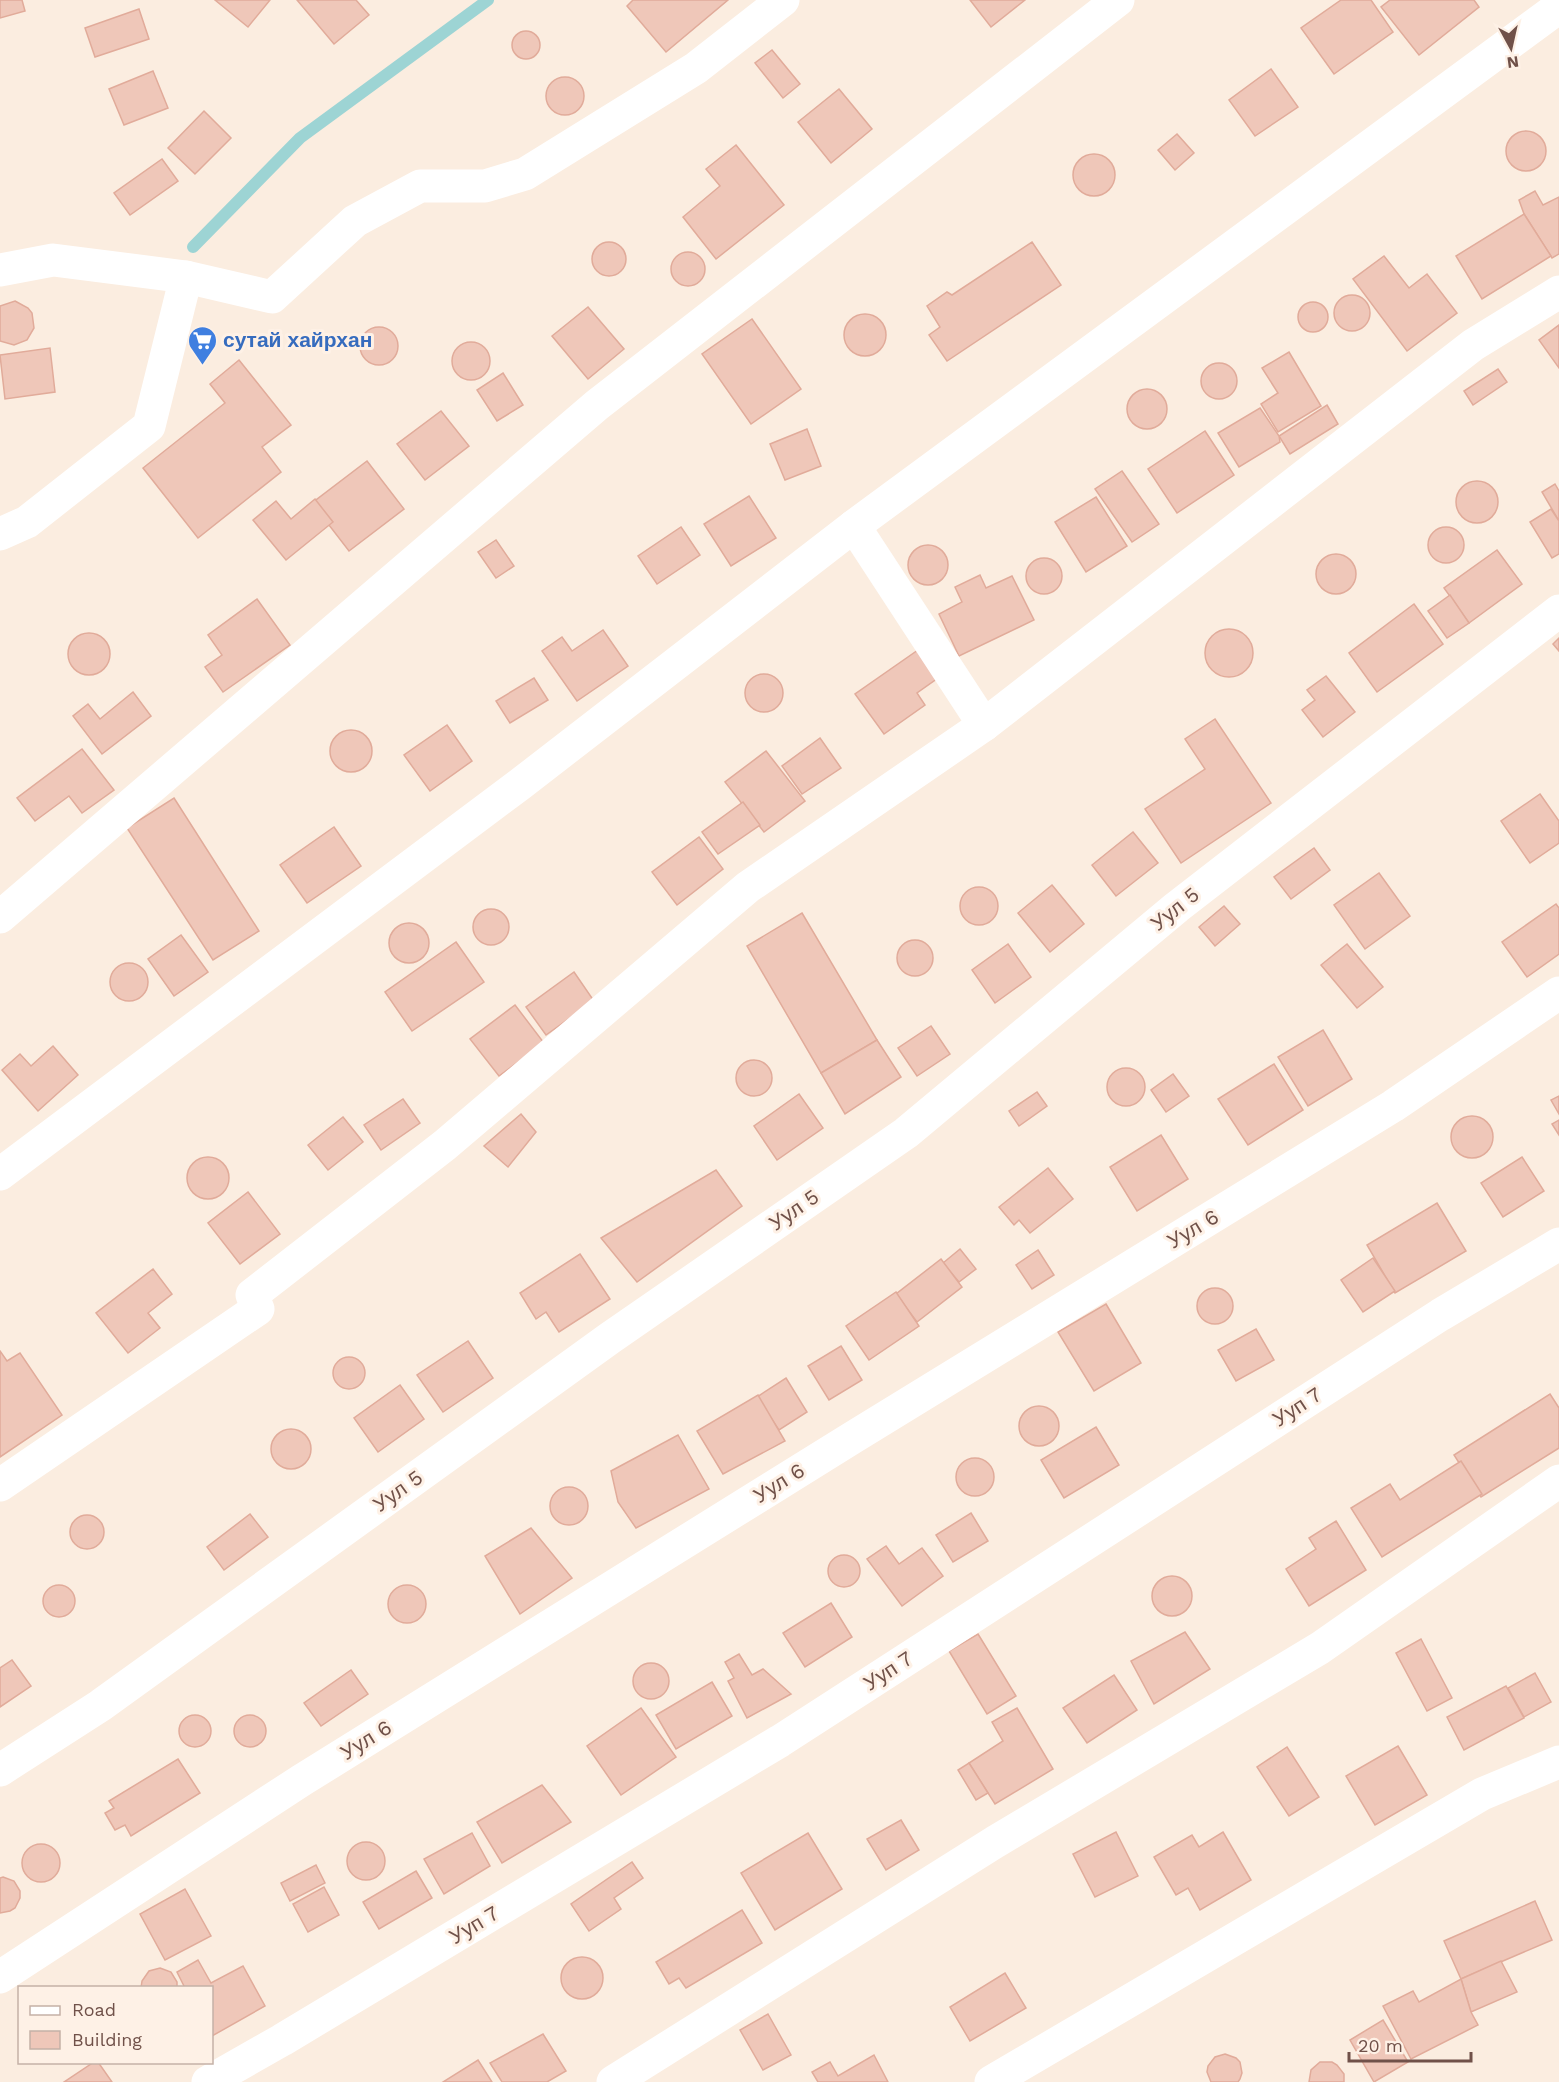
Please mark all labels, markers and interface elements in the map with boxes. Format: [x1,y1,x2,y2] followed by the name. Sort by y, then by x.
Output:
[1481,18,1541,78] north arrow
[1506,52,1520,73] text: N
[186,324,218,366] supermarket icon: сутай хайрхан
[223,327,372,352] place label: сутай хайрхан
[1145,882,1204,936] street label: Уул 5
[764,1184,823,1236] street label: Уул 5
[1162,1204,1223,1254] street label: Уул 6
[1268,1381,1326,1432] street label: Ууп 7
[749,1457,809,1508] street label: Уул 6
[368,1464,427,1517] street label: Уул 5
[859,1645,917,1696] street label: Ууп 7
[336,1714,396,1765] street label: Уул 6
[444,1900,503,1949] street label: Ууп 7
[18,1986,213,2064] legend
[72,1999,116,2020] text: Road
[1349,2025,1470,2063] scale bar
[72,2029,142,2050] text: Building
[1358,2035,1403,2056] text: 20 m

